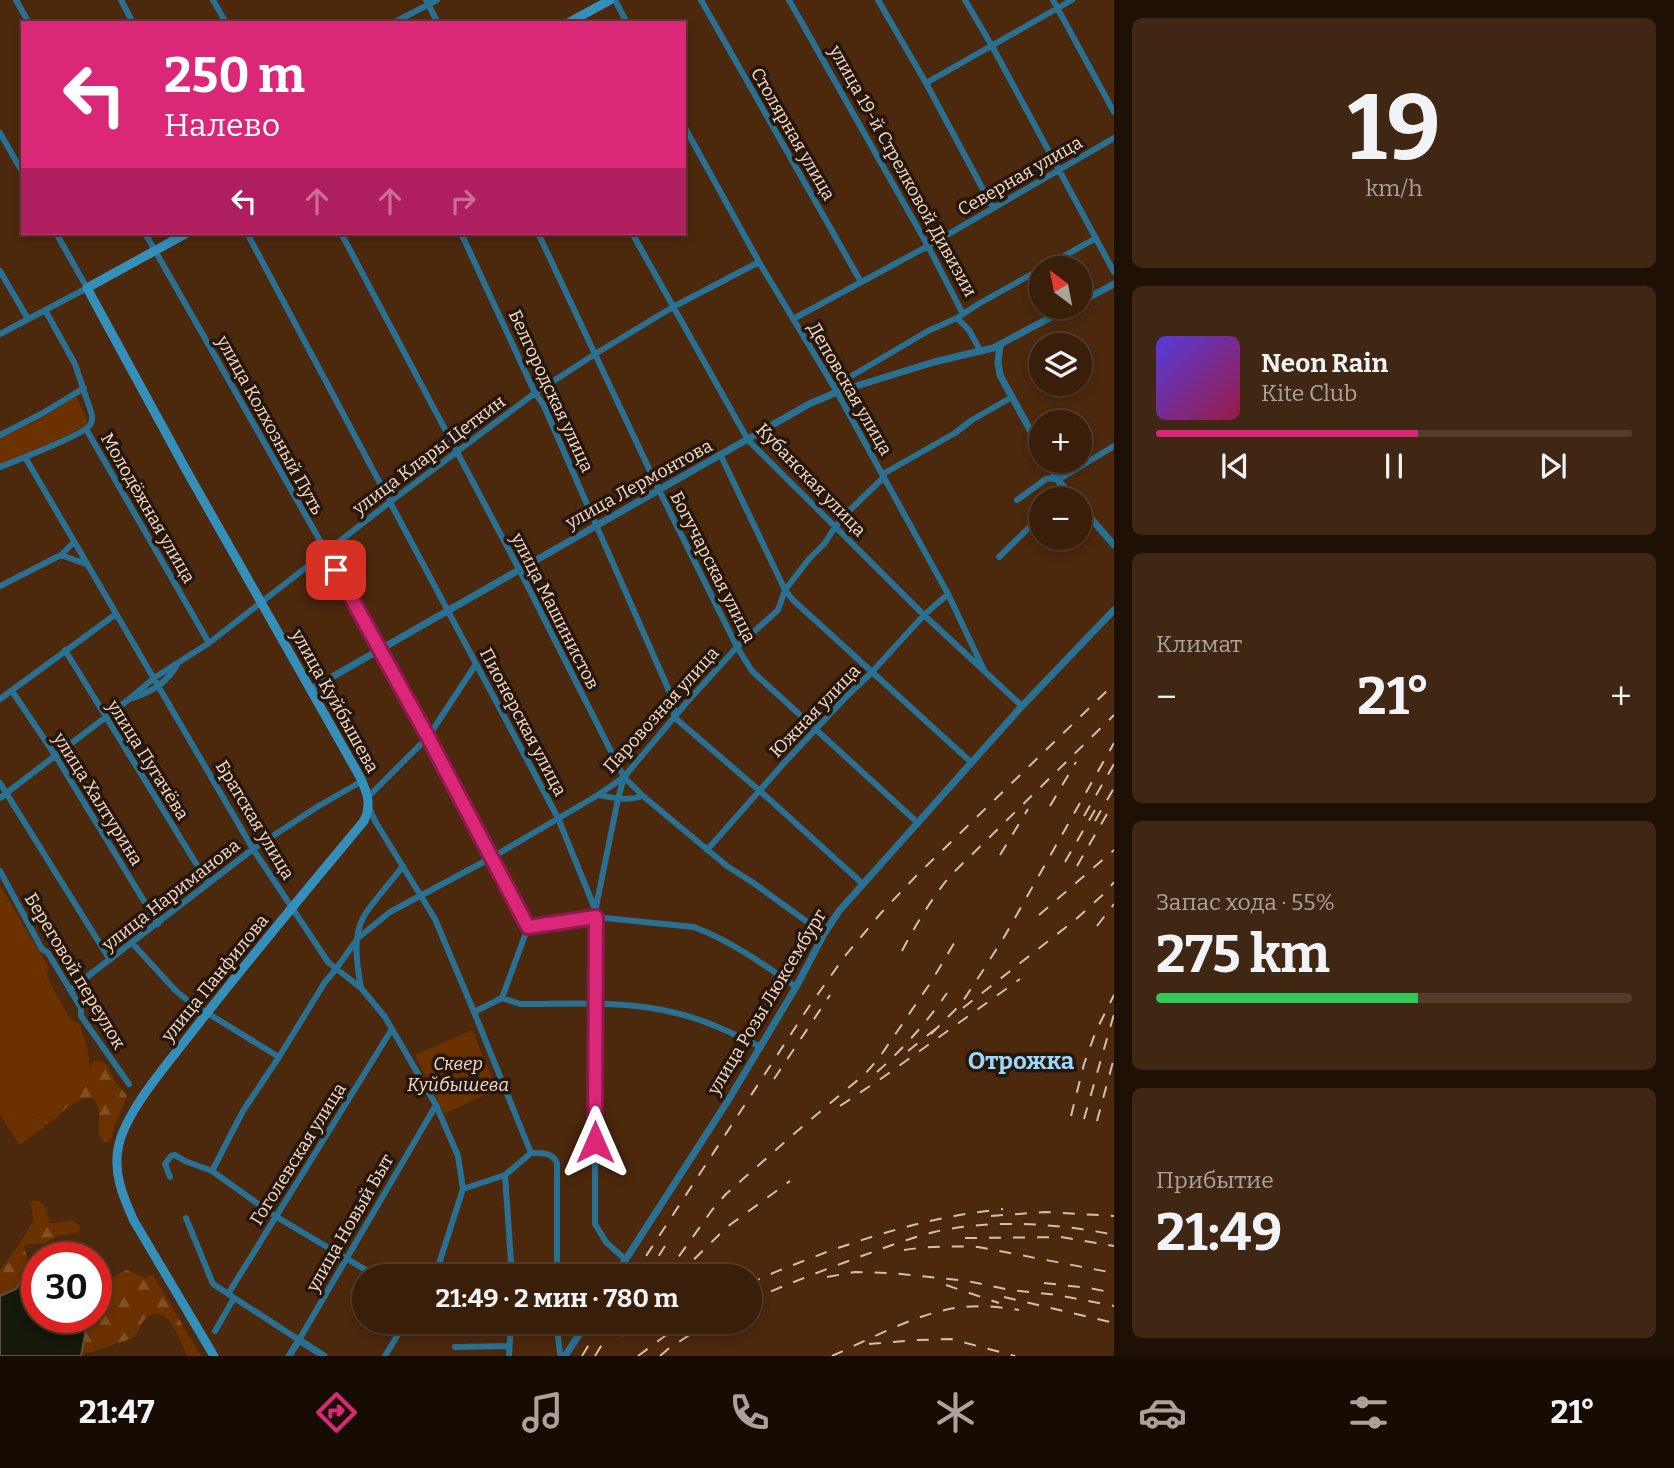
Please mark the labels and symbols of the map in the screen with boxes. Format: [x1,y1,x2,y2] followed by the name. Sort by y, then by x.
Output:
[824,41,982,301] street label: улица 19-й Стрелковой Дивизии
[746,64,840,204] street label: Столярная улица
[954,131,1086,221] street label: Северная улица
[1029,256,1092,318] north arrow
[504,306,598,476] street label: Белгородская улица
[803,319,897,460] street label: Деповская улица
[211,331,328,518] street label: улица Колхозный Путь
[348,390,510,520] street label: улица Клары Цеткин
[751,419,871,541] street label: Кубанская улица
[96,429,200,587] street label: Молодёжная улица
[561,434,716,534] street label: улица Лермонтова
[665,488,761,646] street label: Богучарская улица
[506,528,604,693] street label: улица Машинистов
[306,540,366,600] pin
[286,625,384,777] street label: улица Куйбышева
[599,642,724,778] street label: Паровозная улица
[475,644,571,800] street label: Пионерская улица
[765,660,865,762] street label: Южная улица
[102,695,194,824] street label: улица Пугачёва
[48,728,148,870] street label: улица Халтурина
[211,756,299,884] street label: Братская улица
[97,834,244,956] street label: улица Нариманова
[20,889,131,1053] street label: Береговой переулок
[702,905,831,1100] street label: улица Розы Люксембург
[156,910,273,1047] street label: улица Панфилова
[968,1047,1075,1075] district label: Отрожка
[407,1053,509,1096] park label: Сквер Куйбышева
[245,1079,351,1229] street label: Гоголевская улица
[558,1105,632,1179] position arrow
[301,1150,398,1297] street label: улица Новый Быт
[21,1242,112,1333] speed limit sign: 30

